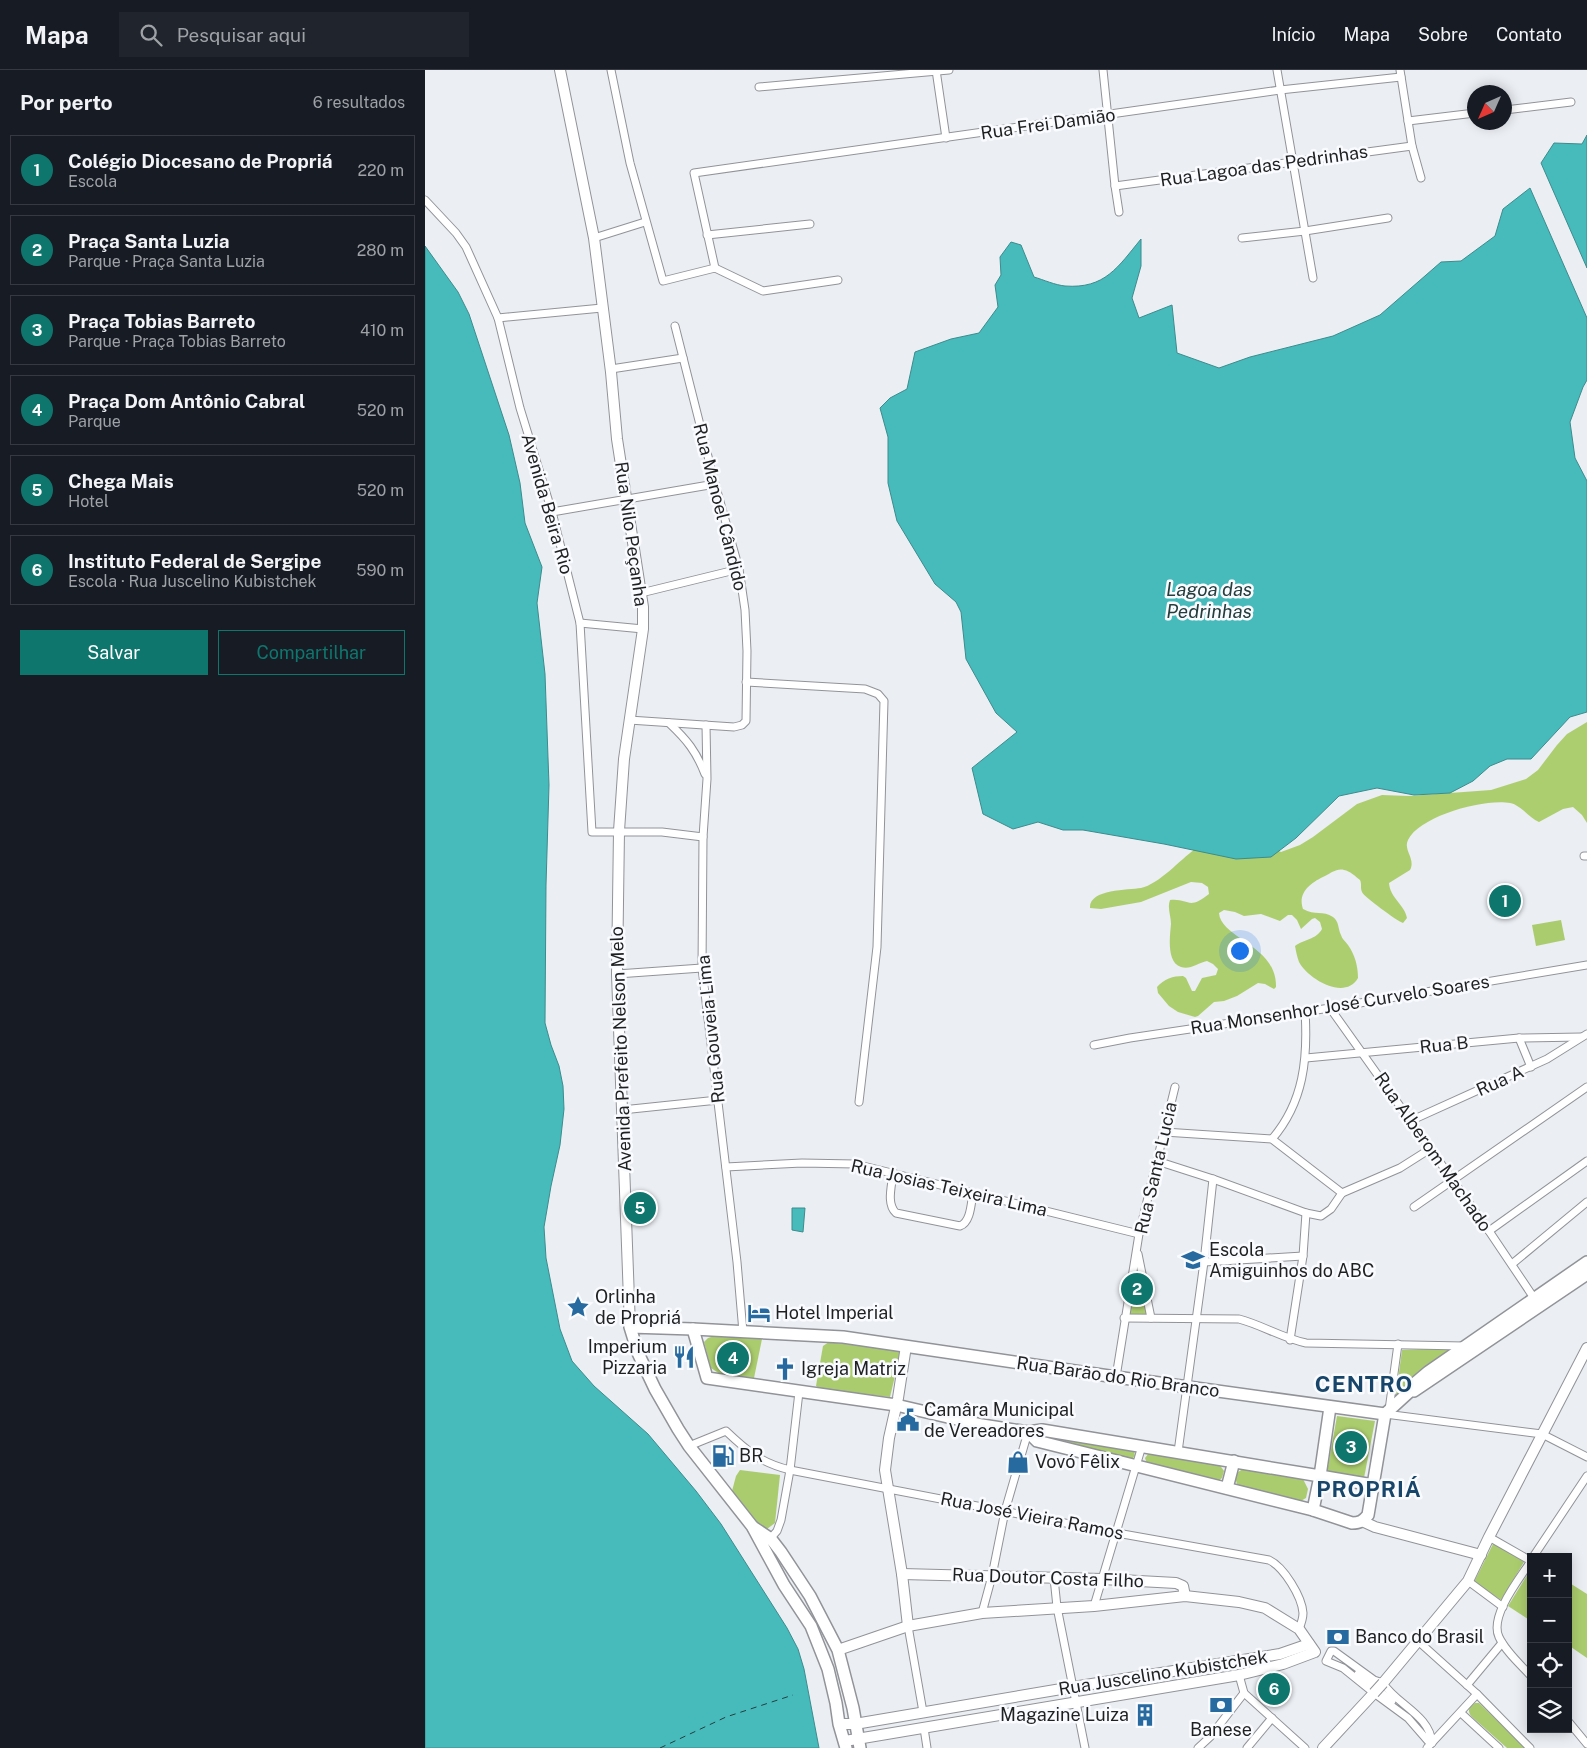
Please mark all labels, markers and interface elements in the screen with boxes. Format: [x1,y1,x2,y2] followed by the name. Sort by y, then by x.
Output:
[119,12,469,57] search box
[25,21,89,49] text: Mapa
[137,21,165,49] icon: search
[177,24,306,46] text: Pesquisar aqui
[1271,24,1316,45] text: Início
[1344,24,1390,45] text: Mapa
[1418,24,1468,45] text: Sobre
[1496,24,1562,45] text: Contato
[1467,85,1512,130] north arrow
[20,90,113,115] text: Por perto
[313,93,405,112] text: 6 resultados
[979,104,1117,143] street label: Rua Frei Damião
[1159,141,1369,190] street label: Rua Lagoa das Pedrinhas
[68,150,332,172] text: Colégio Diocesano de Propriá
[34,161,40,180] text: 1
[357,161,404,180] text: 220 m
[68,172,117,191] text: Escola
[68,230,230,252] text: Praça Santa Luzia
[32,241,42,260] text: 2
[357,241,404,260] text: 280 m
[68,252,265,271] text: Parque · Praça Santa Luzia
[68,310,255,332] text: Praça Tobias Barreto
[32,321,42,340] text: 3
[360,321,404,340] text: 410 m
[68,332,286,351] text: Parque · Praça Tobias Barreto
[68,390,305,412] text: Praça Dom Antônio Cabral
[32,401,42,420] text: 4
[357,401,404,420] text: 520 m
[68,412,121,431] text: Parque
[689,421,751,593] street label: Rua Manoel Cândido
[517,431,578,577] street label: Avenida Beira Rio
[611,460,652,608] street label: Rua Nilo Peçanha
[68,470,174,492] text: Chega Mais
[32,481,42,500] text: 5
[357,481,404,500] text: 520 m
[68,492,109,511] text: Hotel
[68,550,321,572] text: Instituto Federal de Sergipe
[32,561,42,580] text: 6
[356,561,404,580] text: 590 m
[68,572,317,591] text: Escola · Rua Juscelino Kubistchek
[1166,578,1252,622] water label: Lagoa das Pedrinhas
[20,630,208,675] button: Salvar
[218,630,405,675] button: Compartilhar
[1489,882,1521,920] pin: 1
[606,926,635,1172] street label: Avenida Prefeito Nelson Melo
[1227,938,1253,964] your location
[692,954,729,1104] street label: Rua Gouveia Lima
[1189,970,1491,1039] street label: Rua Monsenhor José Curvelo Soares
[1419,1032,1469,1057] street label: Rua B
[1473,1061,1527,1100] street label: Rua A
[1370,1068,1496,1235] street label: Rua Alberom Machado
[1130,1100,1181,1236] street label: Rua Santa Lucia
[849,1155,1049,1220] street label: Rua Josias Teixeira Lima
[624,1189,656,1227] pin: 5
[1209,1239,1374,1281] place label: Escola Amiguinhos do ABC
[1180,1247,1206,1273] school or university icon: Escola Amiguinhos do ABC
[1121,1270,1153,1308] pin: 2
[595,1286,681,1328] place label: Orlinha de Propriá
[565,1294,591,1320] place icon: Orlinha de Propriá
[746,1300,772,1326] hotel icon: Hotel Imperial
[775,1302,894,1323] place label: Hotel Imperial
[588,1336,667,1378] place label: Imperium Pizzaria
[717,1339,749,1377] pin: 4
[671,1344,697,1370] restaurant icon: Imperium Pizzaria
[1015,1352,1221,1401] street label: Rua Barão do Rio Branco
[772,1356,798,1382] church icon: Igreja Matriz
[801,1358,906,1379] place label: Igreja Matriz
[1315,1371,1413,1397] district label: CENTRO
[924,1399,1074,1441] place label: Camâra Municipal de Vereadores
[895,1407,921,1433] public building icon: Camâra Municipal de Vereadores
[1335,1428,1367,1466] pin: 3
[710,1443,736,1469] fuel station icon: BR
[739,1445,763,1466] place label: BR
[1005,1449,1031,1475] shop icon: Vovó Fêlix
[1035,1451,1120,1472] place label: Vovó Fêlix
[1316,1476,1422,1502] district label: PROPRIÁ
[939,1487,1125,1544] street label: Rua José Vieira Ramos
[1527,1553,1572,1733] map controls
[1527,1553,1572,1598] button: +
[952,1564,1144,1591] street label: Rua Doutor Costa Filho
[1527,1598,1572,1643] button: −
[1325,1624,1351,1650] bank icon: Banco do Brasil
[1355,1626,1484,1647] place label: Banco do Brasil
[1527,1643,1572,1688] button: locate
[1057,1646,1269,1699] street label: Rua Juscelino Kubistchek
[1258,1670,1290,1708] pin: 6
[1527,1688,1572,1733] button: layers
[1208,1692,1234,1718] bank icon: Banese
[1132,1702,1158,1728] building icon: Magazine Luiza
[1000,1704,1129,1725] place label: Magazine Luiza
[1190,1719,1252,1740] place label: Banese

